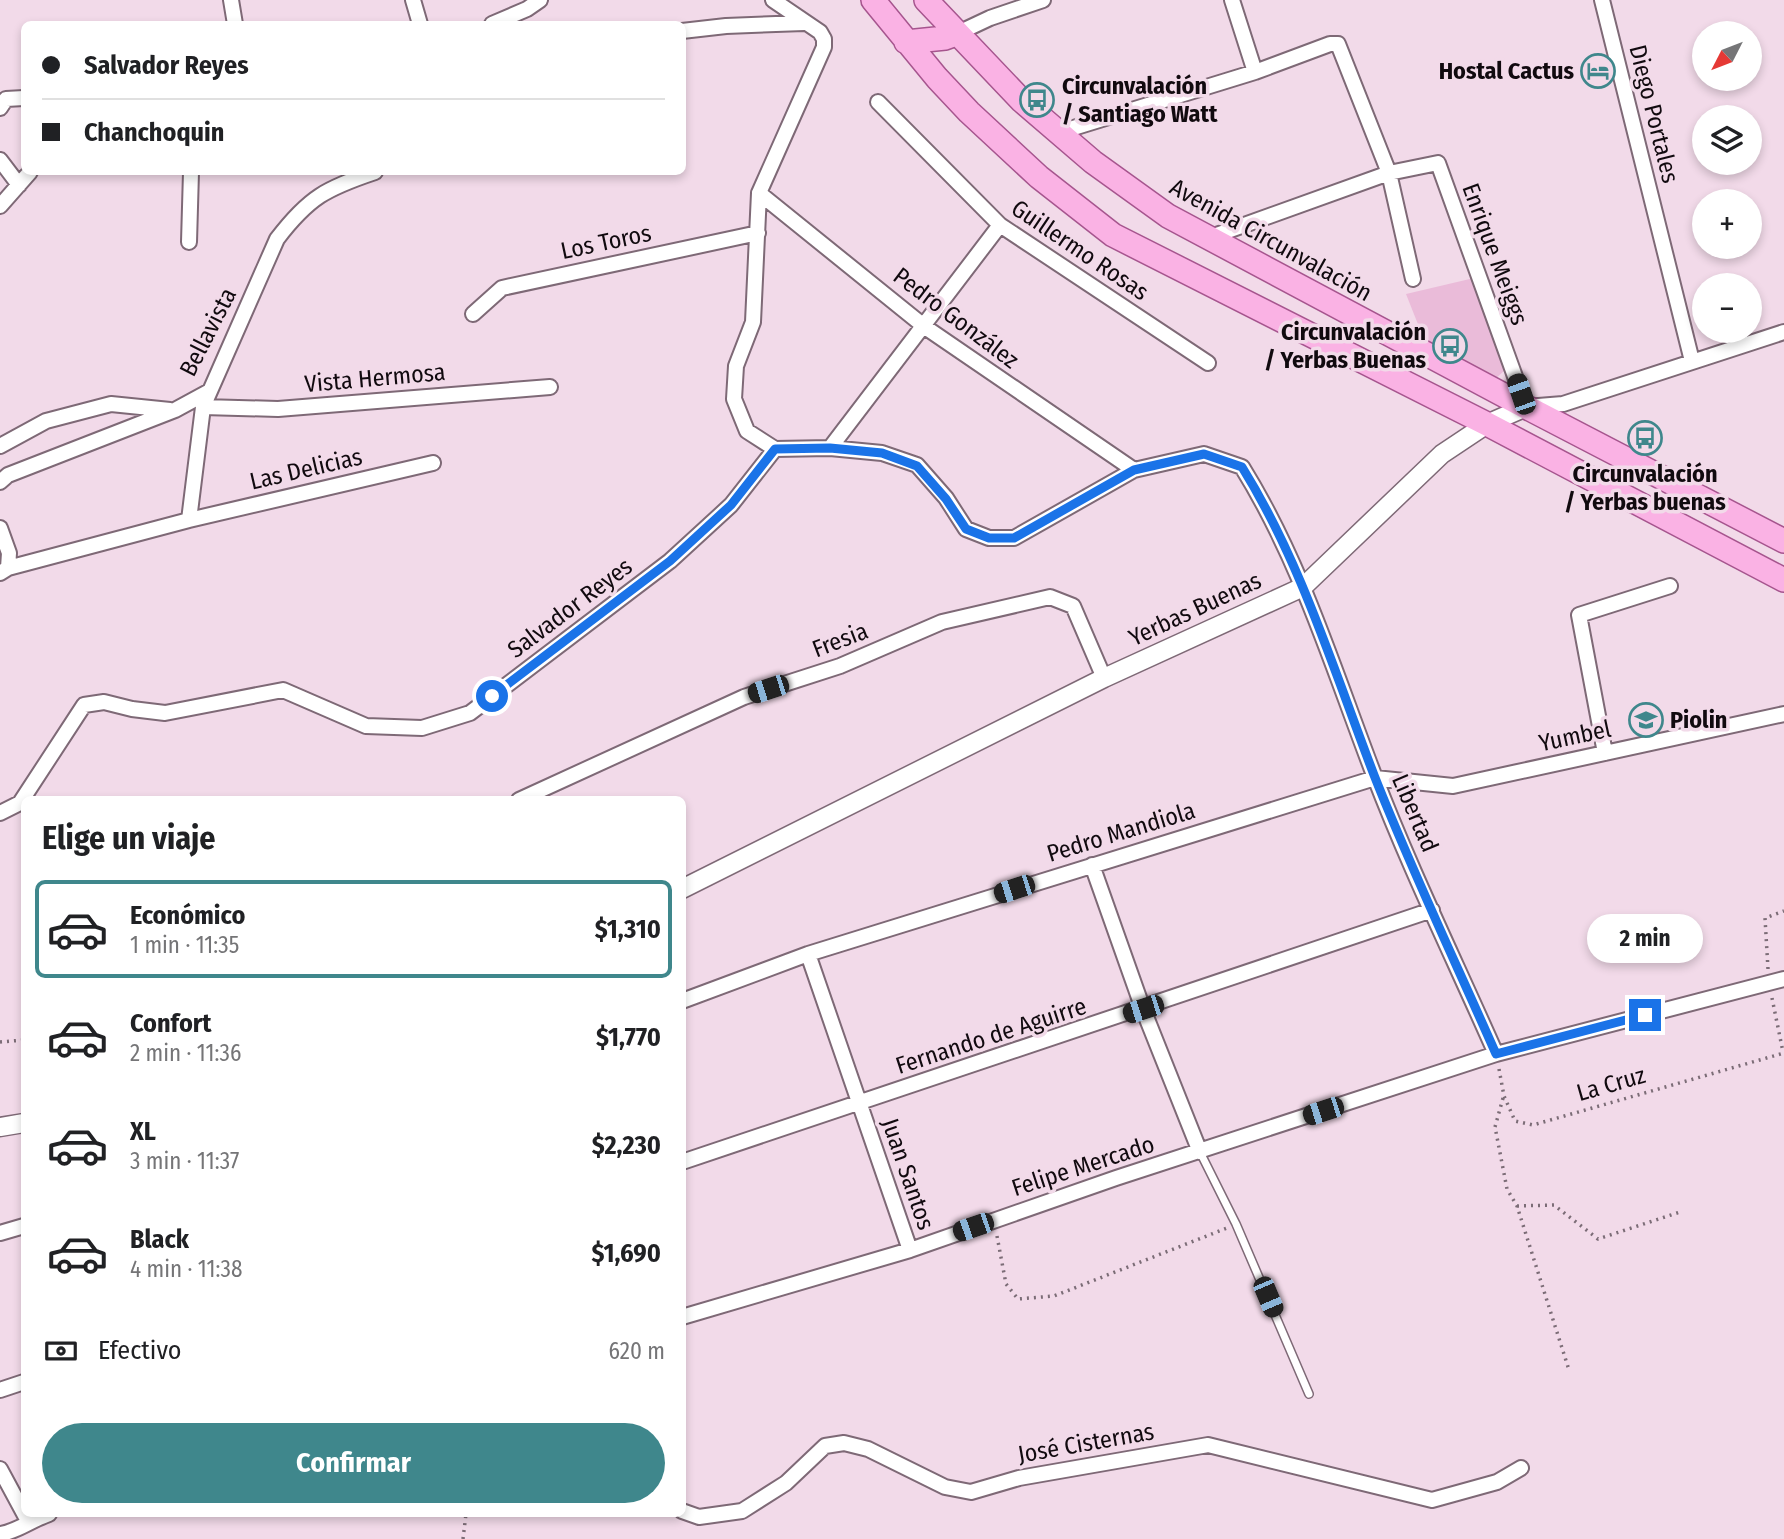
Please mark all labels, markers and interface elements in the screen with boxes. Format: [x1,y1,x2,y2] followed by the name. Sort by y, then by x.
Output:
[1692,21,1762,91] north arrow
[1692,21,1762,343] map controls
[1623,42,1685,186] street label: Diego Portales
[84,50,249,81] text: Salvador Reyes
[1579,52,1617,90] hotel icon: Hostal Cactus
[1439,57,1574,85] place label: Hostal Cactus
[1062,72,1218,128] place label: Circunvalación / Santiago Watt
[1018,81,1056,119] bus stop icon: Circunvalación / Santiago Watt
[1692,105,1762,175] button: layers
[84,117,224,148] text: Chanchoquin
[1165,173,1377,307] street label: Avenida Circunvalación
[1456,179,1534,329] street label: Enrique Meiggs
[1692,189,1762,259] button: +
[1006,194,1154,306] street label: Guillermo Rosas
[558,219,654,265] street label: Los Toros
[888,262,1024,374] street label: Pedro González
[1692,273,1762,343] button: −
[174,283,242,381] street label: Bellavista
[1264,318,1426,374] place label: Circunvalación / Yerbas Buenas
[1431,327,1469,365] bus stop icon: Circunvalación / Yerbas Buenas
[303,358,447,398] street label: Vista Hermosa
[1505,371,1538,417] car
[1626,419,1664,457] bus stop icon: Circunvalación / Yerbas buenas
[247,443,365,495] street label: Las Delicias
[1564,460,1726,516] place label: Circunvalación / Yerbas buenas
[502,552,638,664] street label: Salvador Reyes
[1124,566,1266,652] street label: Yerbas Buenas
[808,617,872,663] street label: Fresia
[745,673,792,705] car
[476,680,508,712] route start
[1627,701,1665,739] school or university icon: Piolin
[1670,706,1727,734] place label: Piolin
[1537,715,1613,757] street label: Yumbel
[1386,770,1444,856] street label: Libertad
[1044,796,1198,868] street label: Pedro Mandiola
[42,819,215,857] text: Elige un viaje
[991,873,1038,905] car
[46,898,109,961] icon: car
[130,900,245,931] text: Económico
[595,914,661,945] text: $1,310
[1587,914,1703,962] callout: 2 min
[1620,924,1671,952] text: 2 min
[130,931,239,959] text: 1 min · 11:35
[892,992,1090,1080] street label: Fernando de Aguirre
[1120,993,1167,1025] car
[1629,999,1661,1031] route end
[46,1006,109,1069] icon: car
[130,1008,211,1039] text: Confort
[596,1022,661,1053] text: $1,770
[130,1039,241,1067] text: 2 min · 11:36
[1573,1061,1649,1107] street label: La Cruz
[1300,1095,1347,1127] car
[46,1114,109,1177] icon: car
[876,1115,940,1233] street label: Juan Santos
[130,1116,156,1147] text: XL
[592,1130,661,1161] text: $2,230
[1008,1130,1158,1202] street label: Felipe Mercado
[130,1147,239,1175] text: 3 min · 11:37
[950,1210,997,1244] car
[46,1222,109,1285] icon: car
[130,1224,189,1255] text: Black
[591,1238,661,1269] text: $1,690
[130,1255,242,1283] text: 4 min · 11:38
[1251,1274,1286,1320] car
[42,1332,80,1370] icon: cash
[98,1335,182,1366] text: Efectivo
[609,1337,665,1365] text: 620 m
[1016,1417,1156,1469] street label: José Cisternas
[42,1423,665,1503] button: Confirmar

